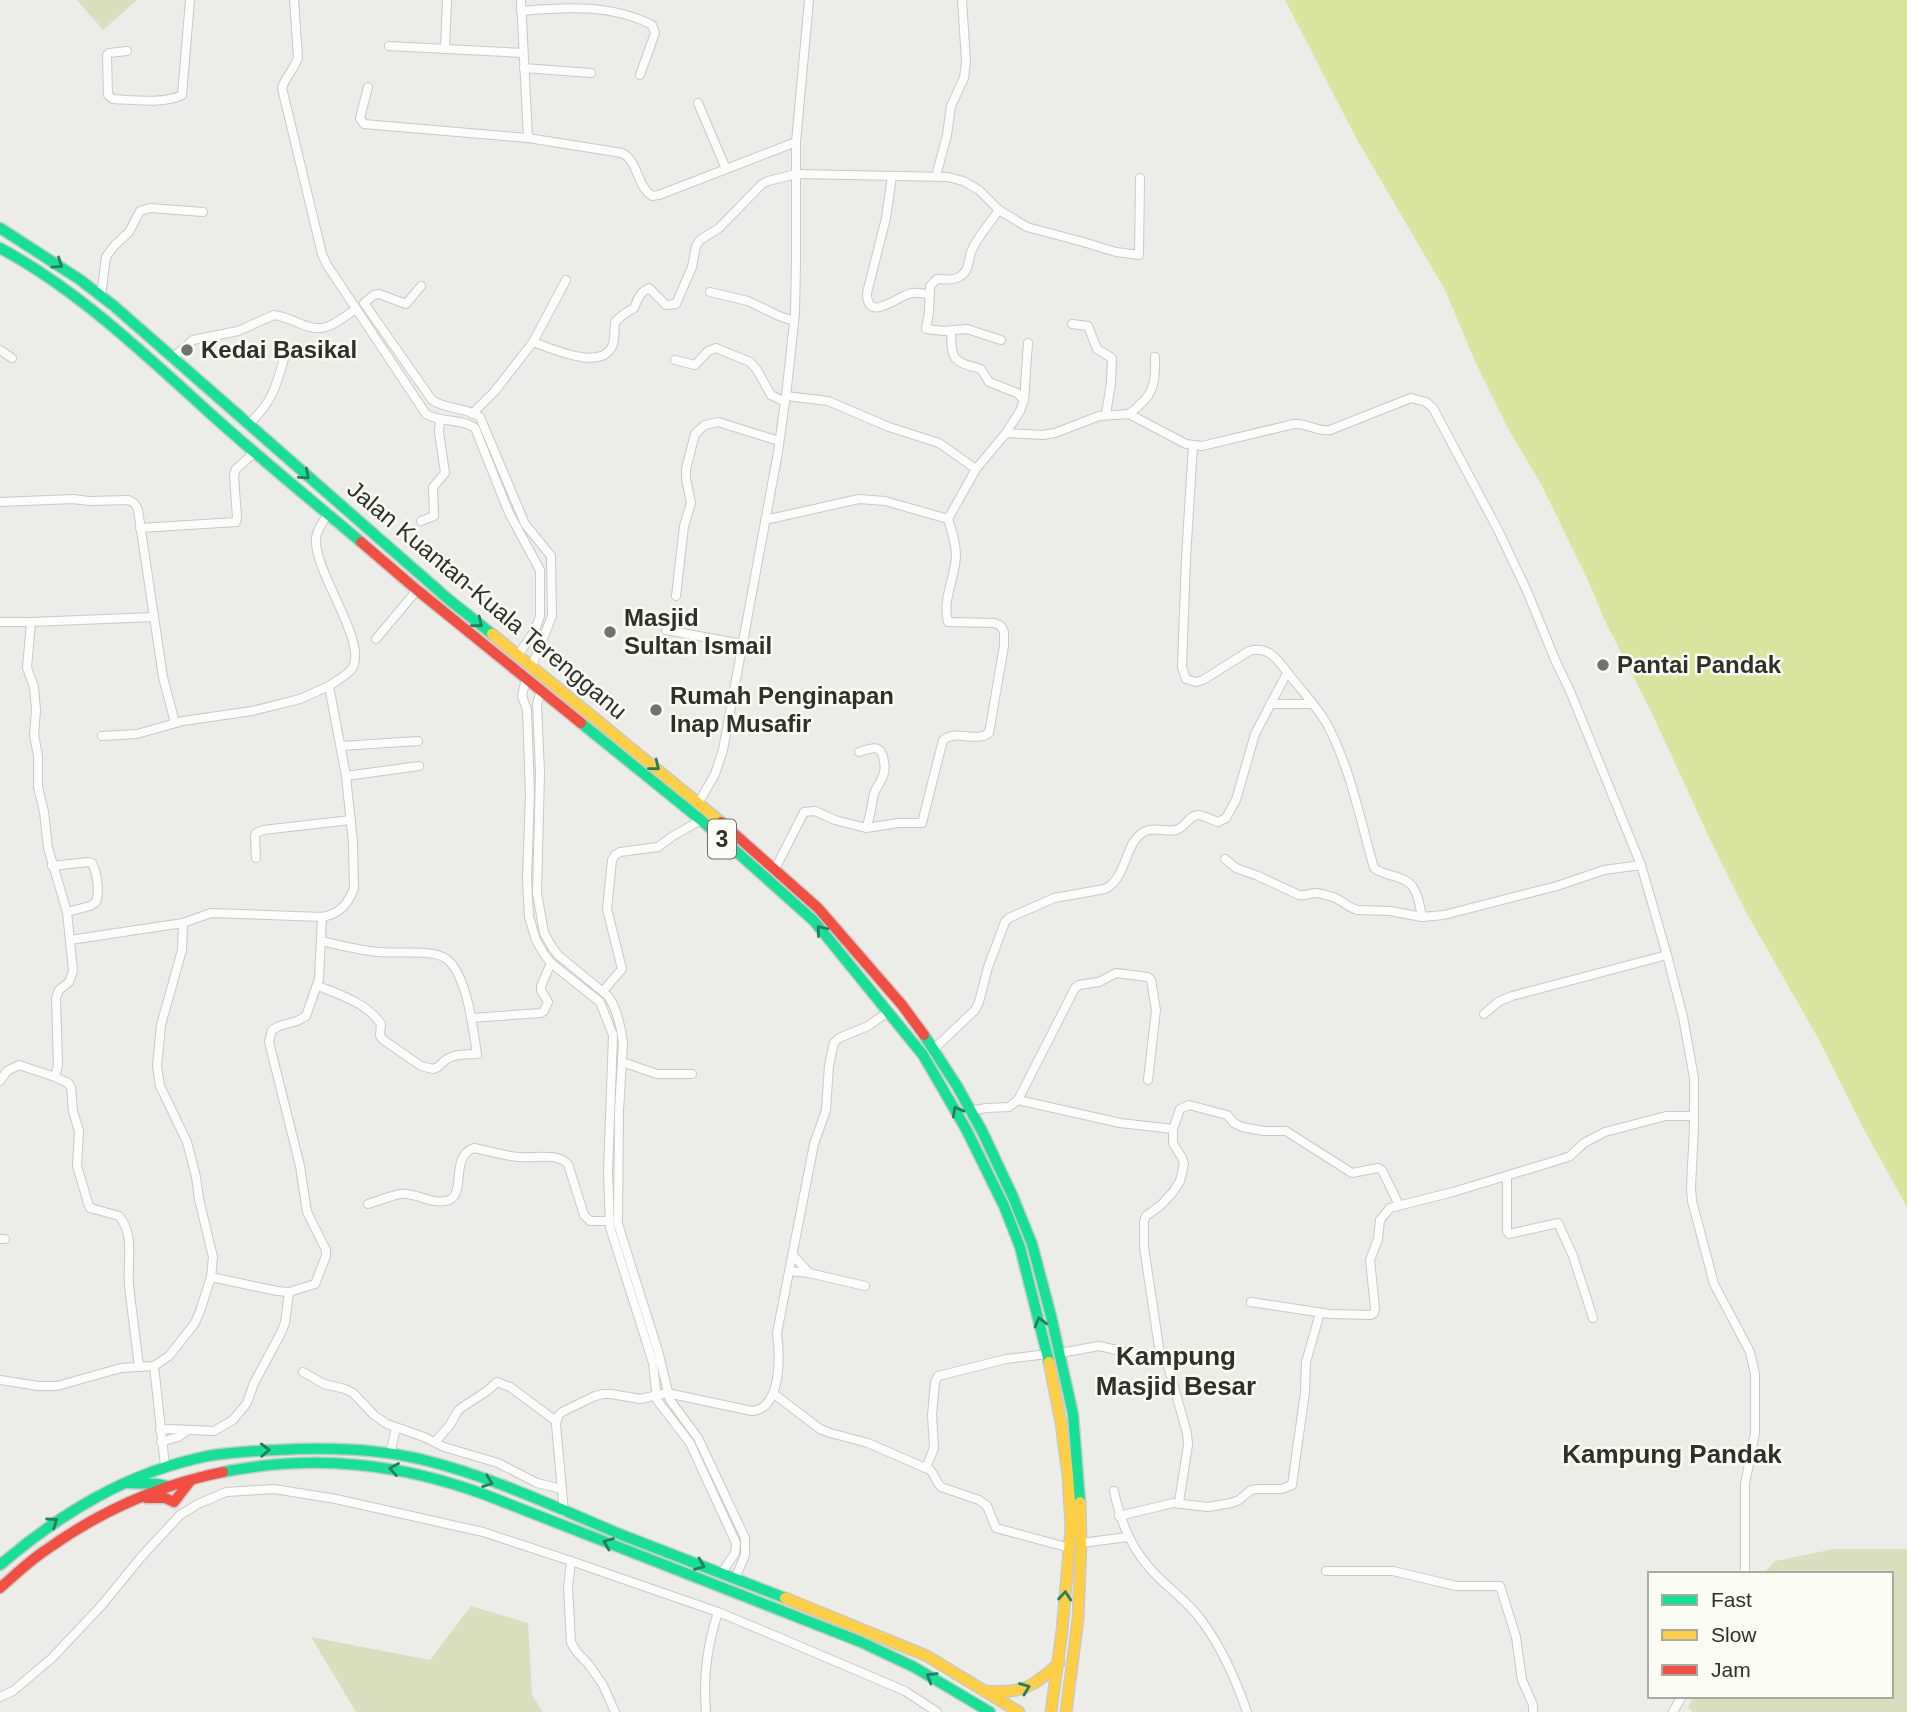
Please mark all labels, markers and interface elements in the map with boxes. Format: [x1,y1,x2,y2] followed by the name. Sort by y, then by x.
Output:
[50,256,63,269] one-way arrow
[201,336,357,363] place label: Kedai Basikal
[179,342,195,358] marker: Kedai Basikal
[297,467,310,479] one-way arrow
[342,475,632,724] street label: Jalan Kuantan-Kuala Terengganu
[624,604,772,659] place label: Masjid Sultan Ismail
[470,615,483,627] one-way arrow
[602,624,618,640] marker: Masjid Sultan Ismail
[1617,651,1782,678] place label: Pantai Pandak
[1595,657,1611,673] marker: Pantai Pandak
[670,682,894,737] place label: Rumah Penginapan Inap Musafir
[648,702,664,718] marker: Rumah Penginapan Inap Musafir
[646,758,659,770] one-way arrow
[708,820,736,859] road number: 3
[816,925,829,937] one-way arrow
[952,1106,965,1119] one-way arrow
[1034,1316,1048,1328] one-way arrow
[1096,1341,1256,1401] district label: Kampung Masjid Besar
[1562,1439,1782,1469] district label: Kampung Pandak
[260,1443,271,1458] one-way arrow
[388,1462,400,1477] one-way arrow
[482,1474,494,1488] one-way arrow
[45,1518,58,1530] one-way arrow
[603,1538,615,1552] one-way arrow
[693,1557,705,1571] one-way arrow
[1648,1572,1893,1698] legend
[1711,1588,1752,1611] text: Fast
[1057,1590,1072,1601] one-way arrow
[1711,1623,1757,1646] text: Slow
[1711,1658,1751,1681] text: Jam
[926,1672,939,1685] one-way arrow
[1019,1682,1031,1696] one-way arrow

